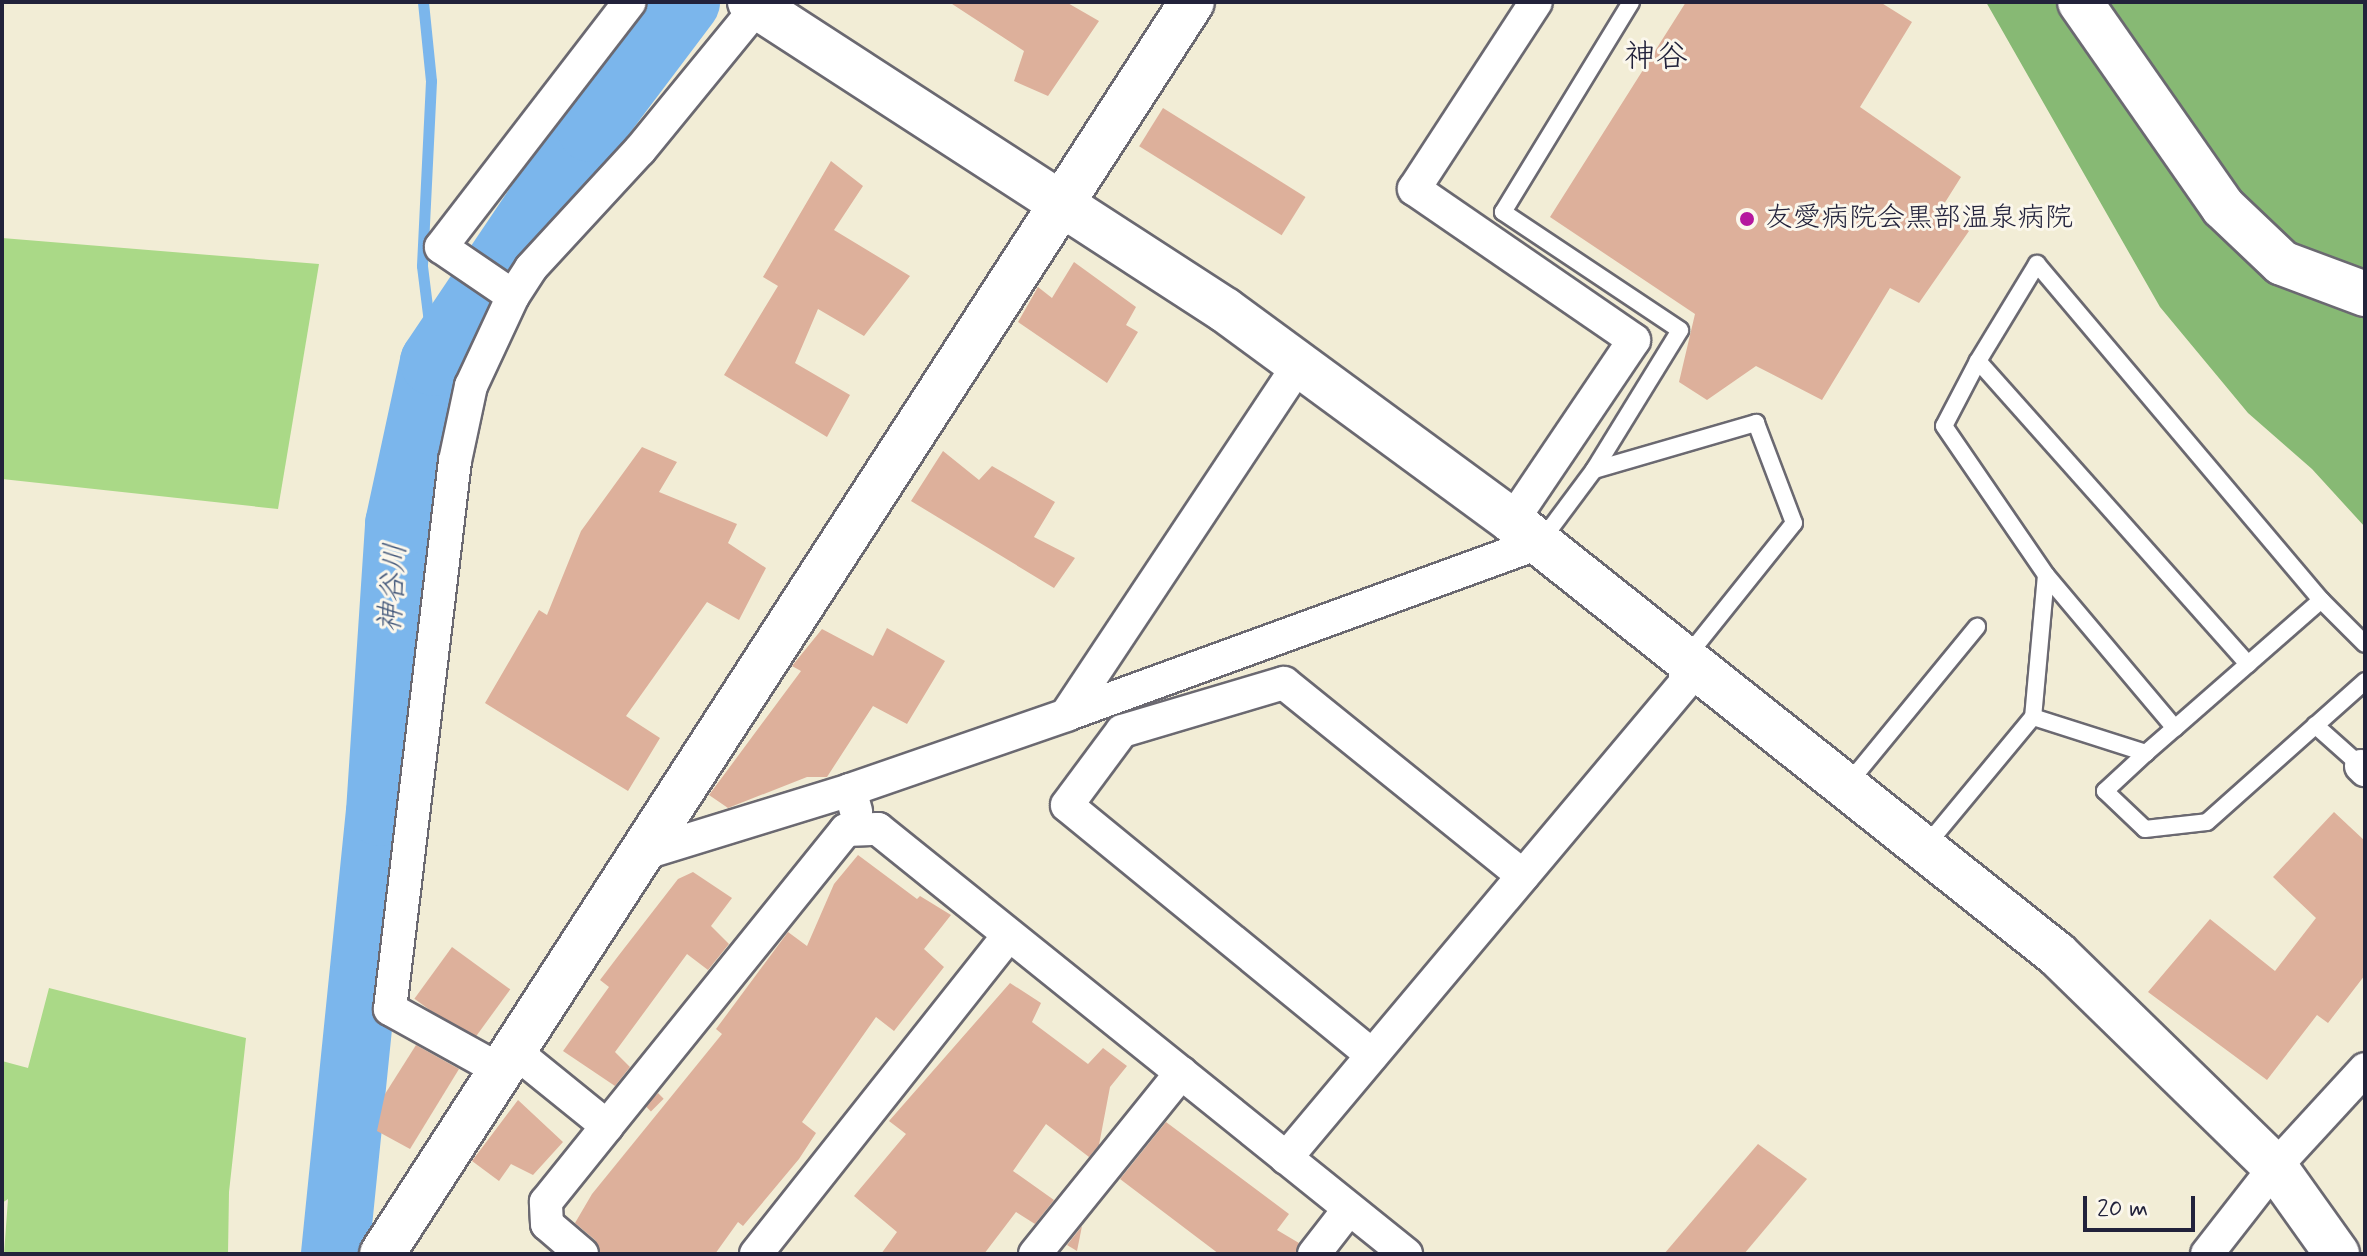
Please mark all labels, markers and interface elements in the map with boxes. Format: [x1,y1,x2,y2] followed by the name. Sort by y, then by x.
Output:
[1624,38,1688,76] district label: 神谷
[1765,202,2073,236] place label: 友愛病院会黒部温泉病院
[1736,208,1758,230] marker: 友愛病院会黒部温泉病院
[373,542,415,634] water label: 神谷川
[2087,1180,2199,1230] scale bar
[2097,1194,2148,1225] text: 20 m

